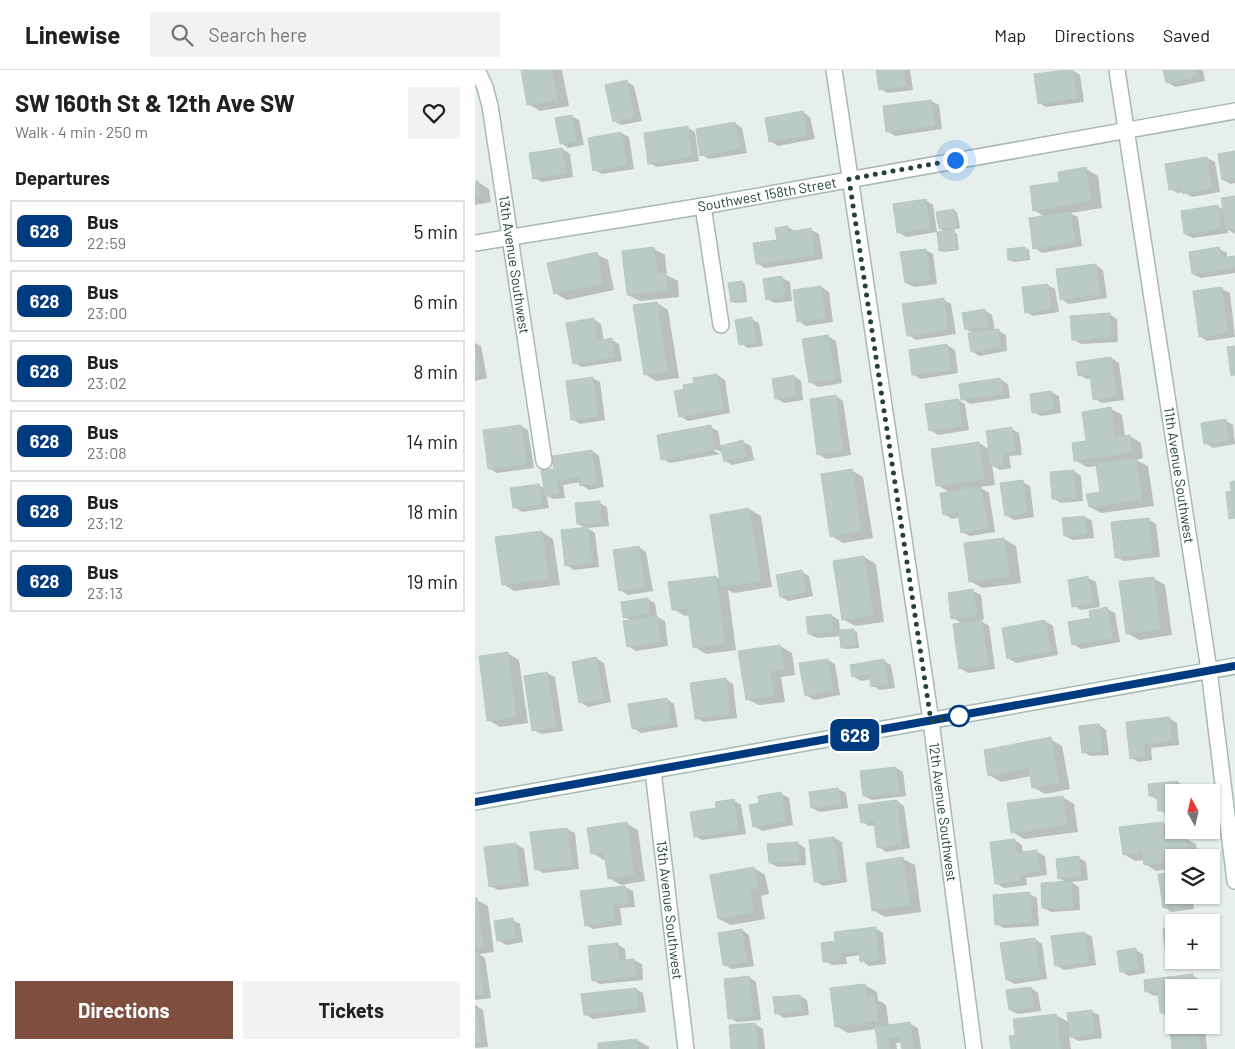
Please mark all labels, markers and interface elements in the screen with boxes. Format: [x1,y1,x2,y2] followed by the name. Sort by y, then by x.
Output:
[150,12,500,57] search box
[25,20,120,49] text: Linewise
[168,21,196,49] icon: search
[208,23,307,46] text: Search here
[994,24,1026,46] text: Map
[1054,24,1135,46] text: Directions
[1163,24,1210,46] text: Saved
[408,87,460,139] button: heart
[15,88,295,117] text: SW 160th St & 12th Ave SW
[15,122,148,141] text: Walk · 4 min · 250 m
[943,148,968,173] your location
[15,166,110,189] text: Departures
[696,173,838,215] street label: Southwest 158th Street
[496,194,534,335] street label: 13th Avenue Southwest
[87,210,119,233] text: Bus
[30,220,59,242] text: 628
[414,220,458,243] text: 5 min
[87,233,126,252] text: 22:59
[87,280,119,303] text: Bus
[30,290,59,312] text: 628
[414,290,458,313] text: 6 min
[87,303,127,322] text: 23:00
[87,350,119,373] text: Bus
[30,360,59,382] text: 628
[414,360,458,383] text: 8 min
[87,373,127,392] text: 23:02
[1161,406,1198,544] street label: 11th Avenue Southwest
[87,420,119,443] text: Bus
[30,430,59,452] text: 628
[406,430,458,453] text: 14 min
[87,443,127,462] text: 23:08
[87,490,119,513] text: Bus
[30,500,59,522] text: 628
[407,500,458,523] text: 18 min
[87,513,123,532] text: 23:12
[87,560,119,583] text: Bus
[30,570,59,592] text: 628
[407,570,458,593] text: 19 min
[87,583,123,602] text: 23:13
[948,705,970,727] unlabelled marker
[826,719,884,751] line badge: 628
[840,724,870,746] text: 628
[926,741,961,883] street label: 12th Avenue Southwest
[1165,784,1220,839] north arrow
[1165,784,1220,1034] map controls
[653,840,687,980] street label: 13th Avenue Southwest
[1165,849,1220,904] button: layers
[1165,914,1220,969] button: +
[1165,979,1220,1034] button: −
[15,981,233,1039] button: Directions
[243,981,460,1039] button: Tickets

